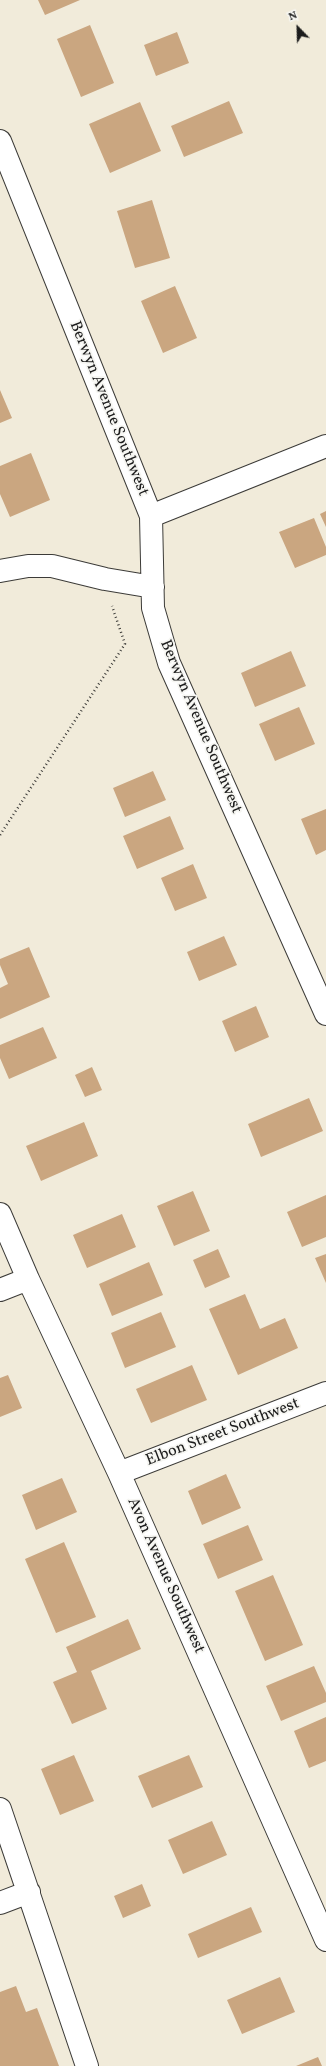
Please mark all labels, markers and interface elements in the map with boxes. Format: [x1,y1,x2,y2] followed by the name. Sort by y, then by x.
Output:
[278,8,318,48] north arrow
[287,8,300,25] text: N
[64,319,152,499] street label: Berwyn Avenue Southwest
[155,637,245,817] street label: Berwyn Avenue Southwest
[144,1395,302,1471] street label: Elbon Street Southwest
[122,1495,208,1657] street label: Avon Avenue Southwest

